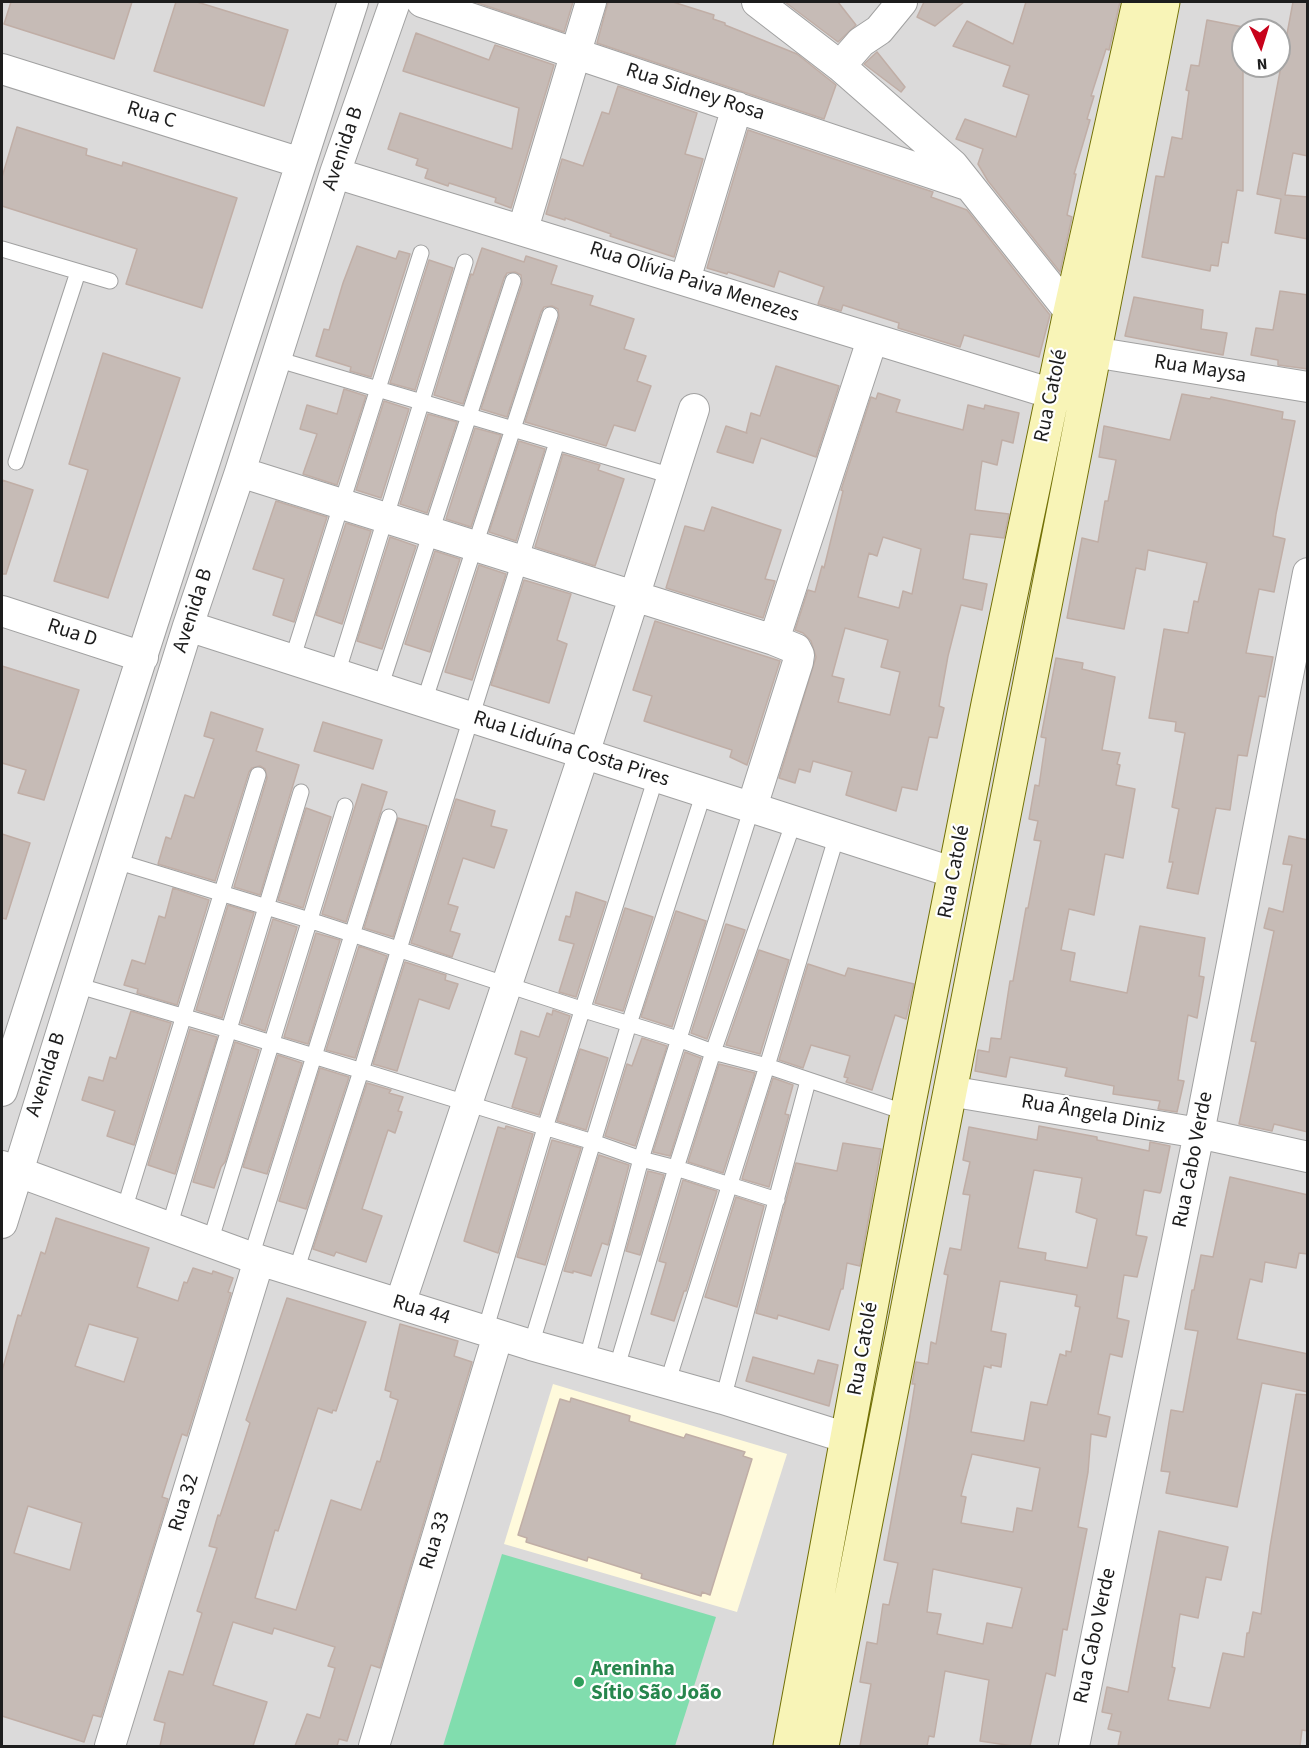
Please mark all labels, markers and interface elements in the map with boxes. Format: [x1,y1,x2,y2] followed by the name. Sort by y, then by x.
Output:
[1231,18,1291,78] north arrow
[1256,53,1268,75] text: N
[622,59,768,127] street label: Rua Sidney Rosa
[123,97,179,135] street label: Rua C
[318,104,370,194] street label: Avenida B
[586,237,802,329] street label: Rua Olívia Paiva Menezes
[1030,347,1074,445] street label: Rua Catolé
[1152,350,1248,390] street label: Rua Maysa
[169,566,219,656] street label: Avenida B
[44,614,100,654] street label: Rua D
[470,706,672,794] street label: Rua Liduína Costa Pires
[934,823,976,921] street label: Rua Catolé
[22,1030,72,1120] street label: Avenida B
[1019,1090,1167,1140] street label: Rua Ângela Diniz
[1168,1090,1220,1230] street label: Rua Cabo Verde
[389,1290,453,1332] street label: Rua 44
[843,1300,885,1398] street label: Rua Catolé
[164,1471,206,1535] street label: Rua 32
[415,1509,457,1573] street label: Rua 33
[1069,1566,1123,1706] street label: Rua Cabo Verde
[591,1657,722,1707] place label: Areninha Sítio São João
[572,1675,586,1689] marker: Areninha Sítio São João

